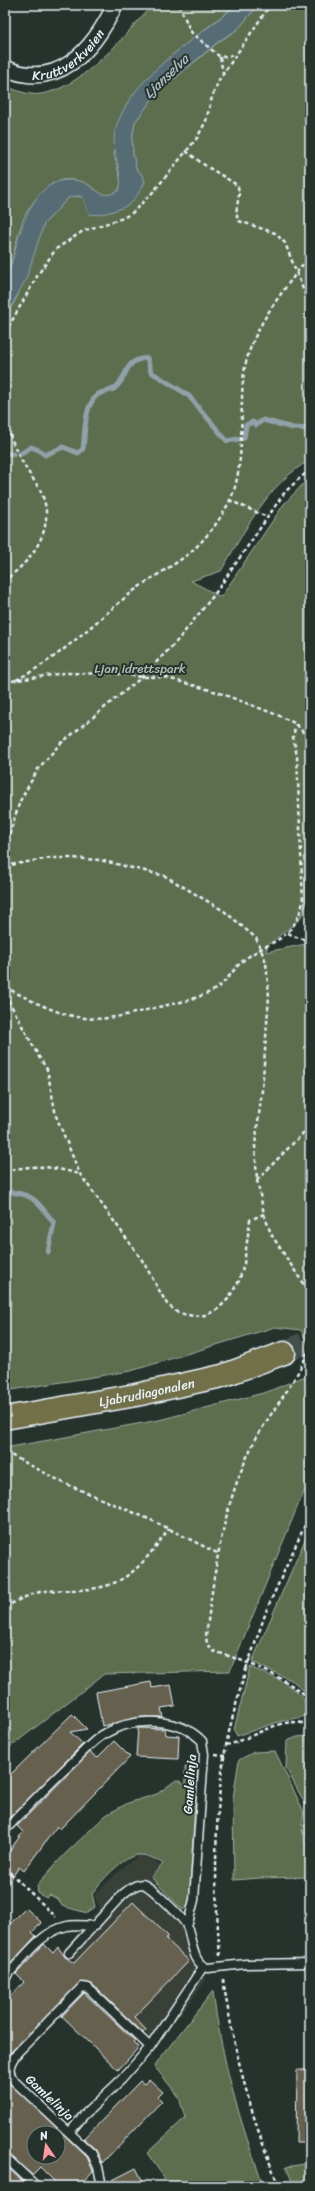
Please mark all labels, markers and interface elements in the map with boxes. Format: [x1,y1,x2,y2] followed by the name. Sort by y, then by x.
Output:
[32,24,111,87] street label: Kruttverkveien
[138,47,197,105] water label: Ljanselva
[94,657,186,680] park label: Ljan idrettspark
[97,1371,197,1413] street label: Ljabrudiagonalen
[176,1753,203,1815] street label: Gamlelinja
[20,2068,80,2127] street label: Gamlelinja
[26,2125,66,2165] north arrow
[37,2126,50,2146] text: N

